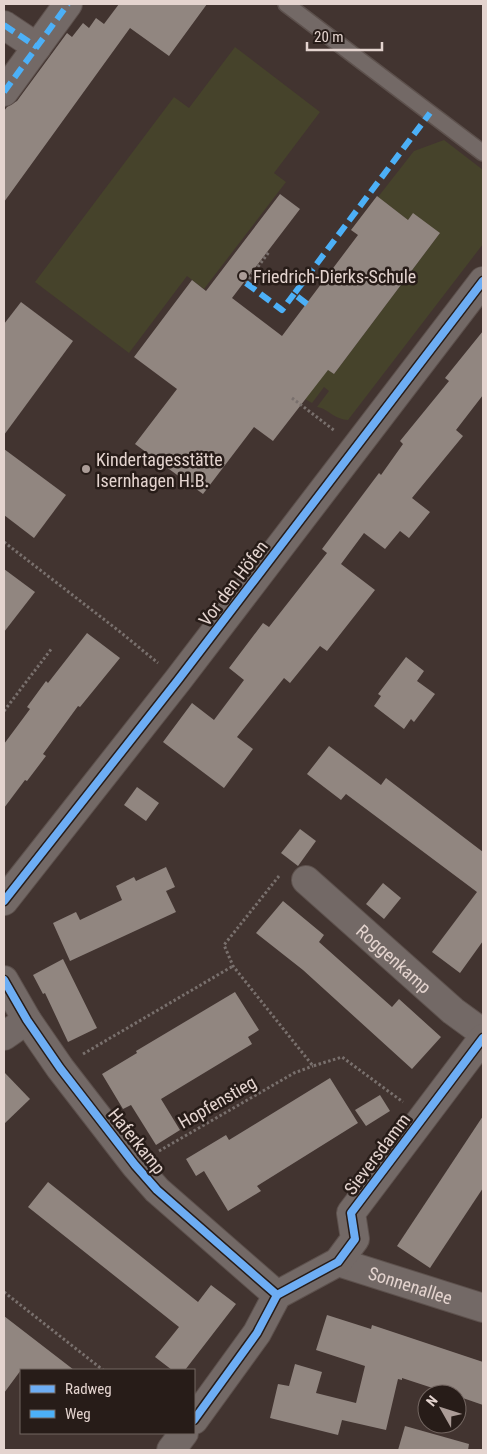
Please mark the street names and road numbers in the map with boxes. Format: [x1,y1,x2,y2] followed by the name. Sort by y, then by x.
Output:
[194,536,272,630] street label: Vor den Höfen
[352,920,436,997] street label: Roggenkamp
[174,1071,260,1133] street label: Hopfenstieg
[104,1104,170,1178] street label: Haferkamp
[340,1109,414,1199] street label: Sieversdamm
[366,1262,455,1308] street label: Sonnenallee

